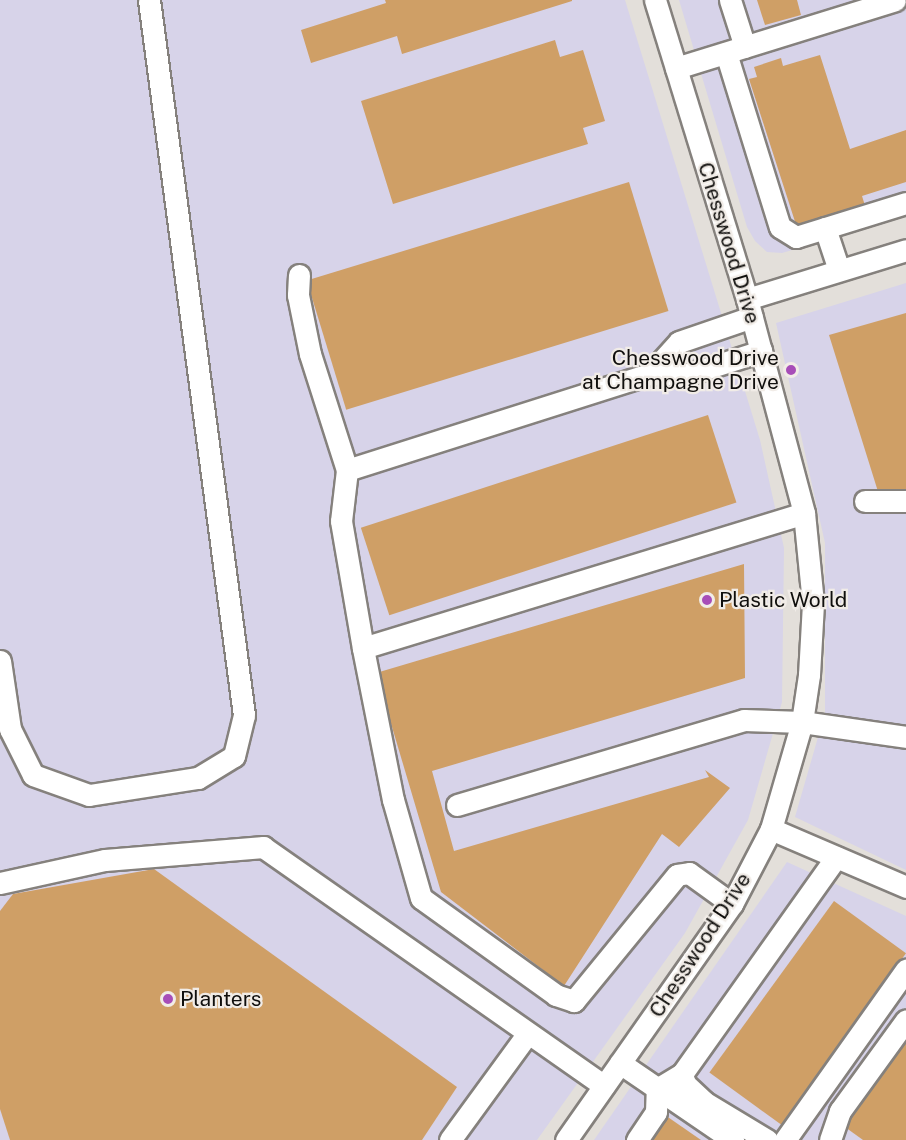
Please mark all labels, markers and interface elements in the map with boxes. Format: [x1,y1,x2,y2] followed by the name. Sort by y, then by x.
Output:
[692,159,766,327] street label: Chesswood Drive
[582,345,779,395] place label: Chesswood Drive at Champagne Drive
[784,363,798,377] marker: Chesswood Drive at Champagne Drive
[719,587,848,613] place label: Plastic World
[700,593,714,607] marker: Plastic World
[644,868,756,1022] street label: Chesswood Drive
[180,986,261,1012] place label: Planters
[161,992,175,1006] marker: Planters

